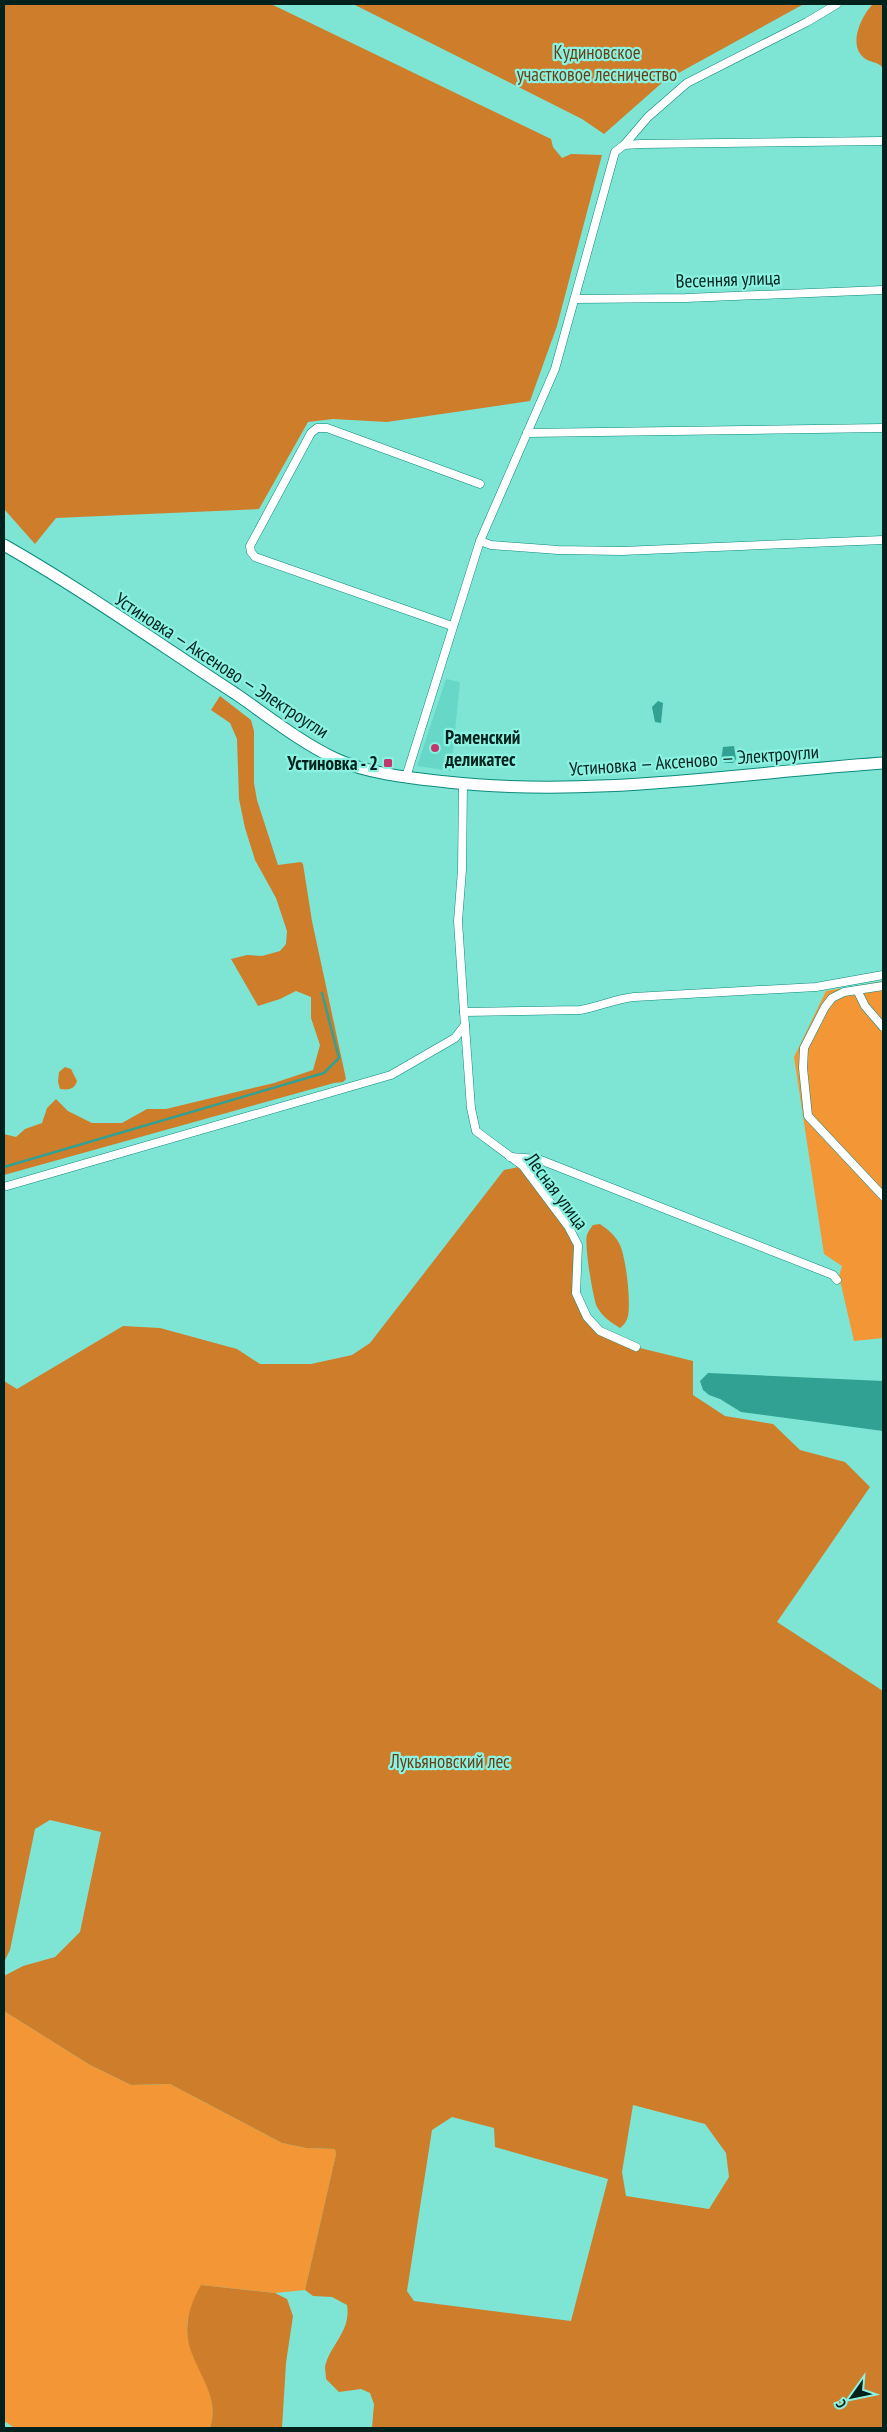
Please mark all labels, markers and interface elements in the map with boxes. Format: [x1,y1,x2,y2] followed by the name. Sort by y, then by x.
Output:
[517,40,677,86] park label: Кудиновское участковое лесничество
[675,265,781,293] street label: Весенняя улица
[110,587,334,743] street label: Устиновка — Аксеново — Электроугли
[444,725,520,771] place label: Раменский деликатес
[568,739,820,781] street label: Устиновка — Аксеново — Электроугли
[429,742,441,754] marker: Раменский деликатес
[286,751,378,775] place label: Устиновка - 2
[382,757,394,769] marker: Устиновка - 2
[520,1147,594,1234] street label: Лесная улица
[389,1749,510,1773] park label: Лукьяновский лес
[827,2372,877,2422] north arrow
[831,2396,850,2412] text: С

